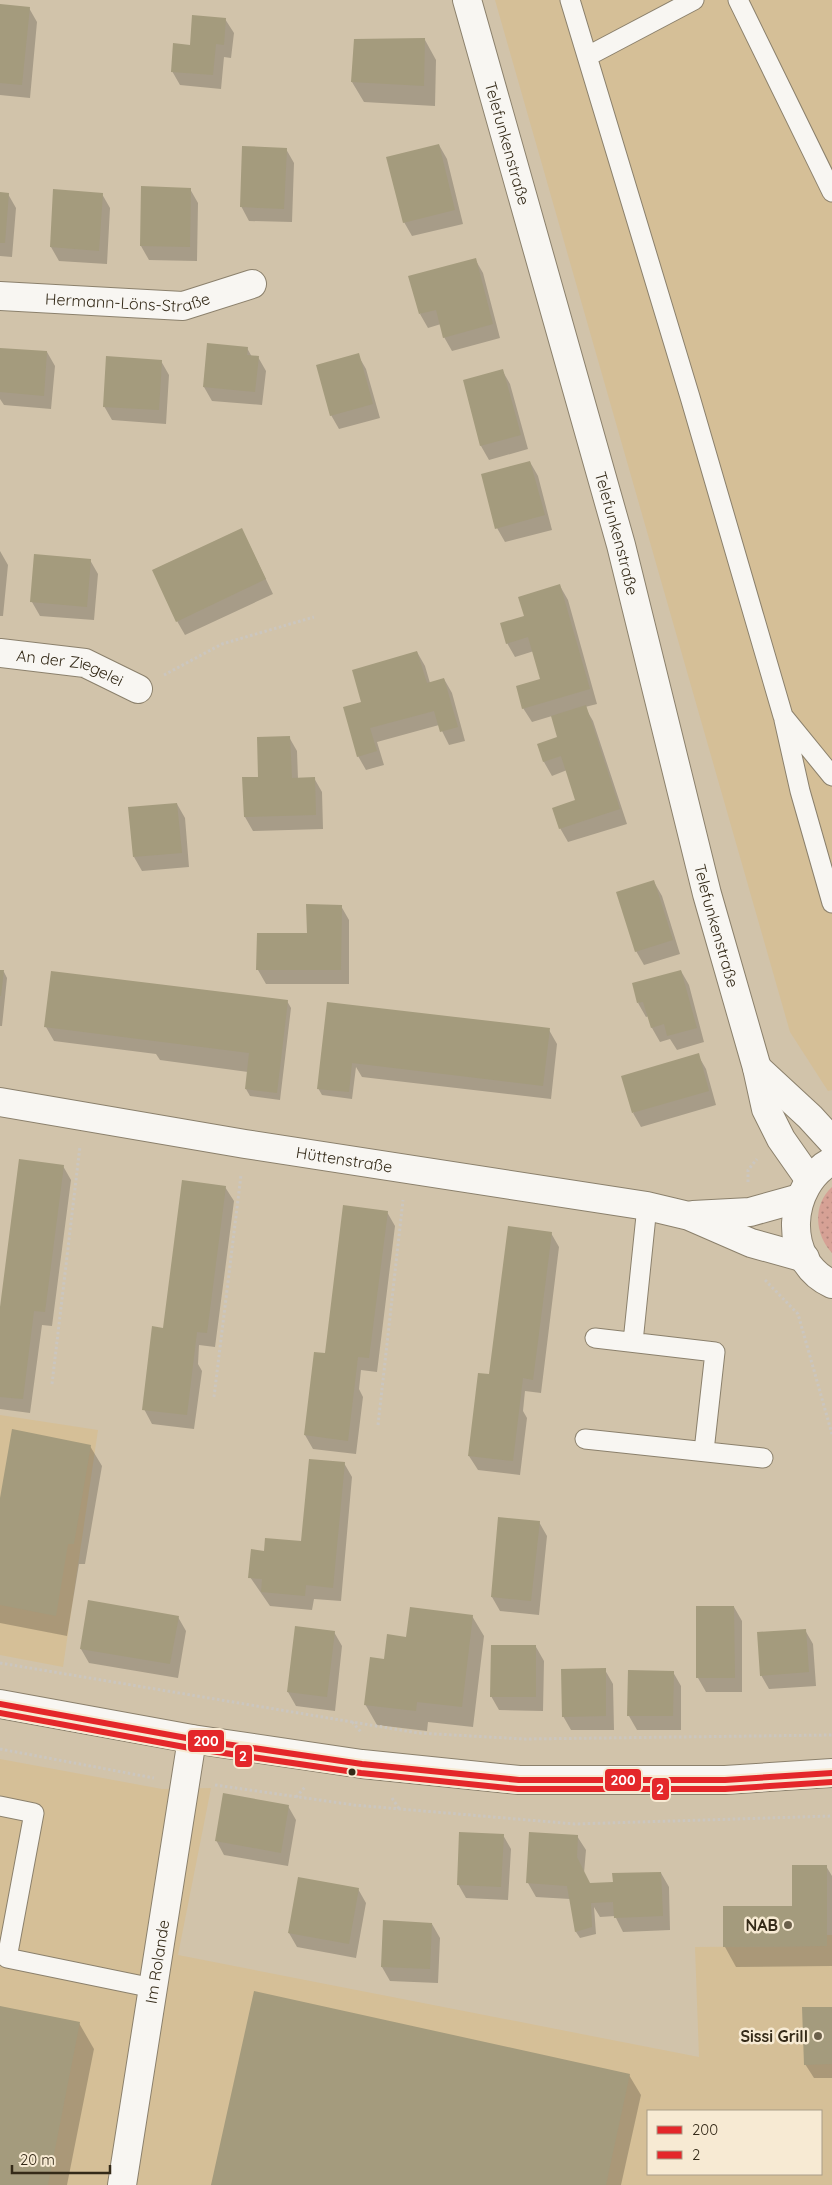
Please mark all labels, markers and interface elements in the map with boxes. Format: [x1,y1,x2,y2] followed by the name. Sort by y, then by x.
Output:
[481,79,534,207] street label: Telefunkenstraße
[44,288,212,316] street label: Hermann-Löns-Straße
[591,469,643,597] street label: Telefunkenstraße
[15,645,127,690] street label: An der Ziegelei
[690,862,743,990] street label: Telefunkenstraße
[295,1142,394,1177] street label: Hüttenstraße
[187,1729,225,1753] line badge: 200
[193,1732,219,1750] text: 200
[234,1744,253,1768] line badge: 2
[239,1747,247,1765] text: 2
[347,1767,357,1777] unlabelled marker
[604,1768,642,1792] line badge: 200
[610,1771,636,1789] text: 200
[651,1777,670,1801] line badge: 2
[656,1780,664,1798] text: 2
[746,1915,778,1935] place label: NAB
[141,1918,173,2005] street label: Im Rolande
[782,1919,794,1931] marker: NAB
[740,2026,808,2046] place label: Sissi Grill
[812,2030,824,2042] marker: Sissi Grill
[647,2110,822,2175] legend
[692,2120,718,2139] text: 200
[12,2142,110,2174] scale bar
[692,2145,700,2164] text: 2
[20,2150,55,2169] text: 20 m

